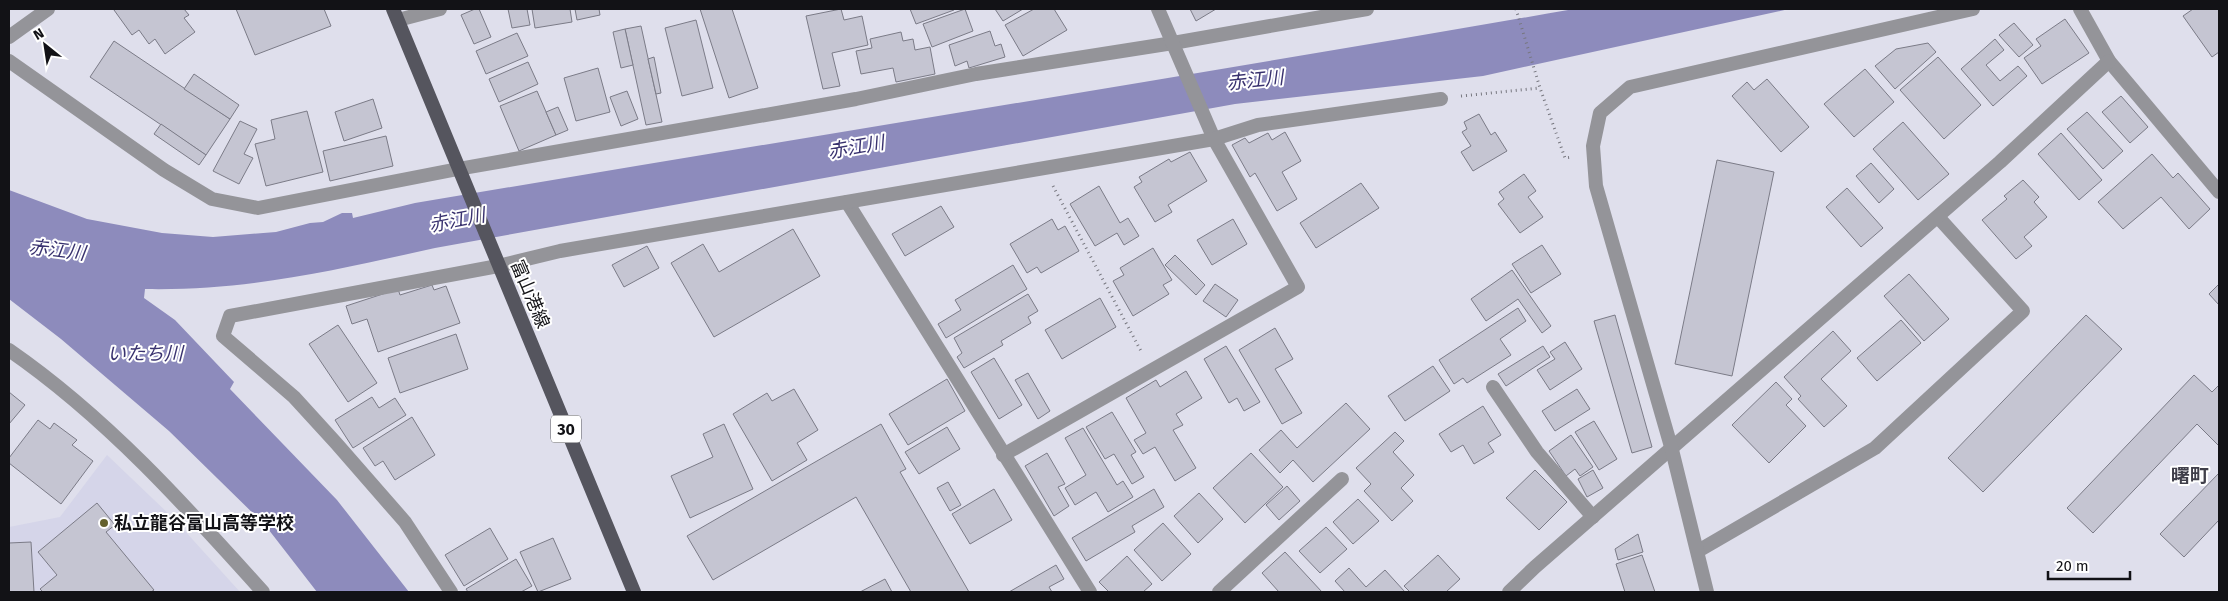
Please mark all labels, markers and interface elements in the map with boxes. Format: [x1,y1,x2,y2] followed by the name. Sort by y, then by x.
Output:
[20,20,70,70] north arrow
[30,24,47,44] text: N
[1225,65,1287,94] water label: 赤江川
[826,130,888,163] water label: 赤江川
[427,203,489,237] water label: 赤江川
[27,235,89,265] water label: 赤江川
[506,257,554,331] street label: 富山港線
[107,342,185,365] water label: いたち川
[551,416,581,442] road number: 30
[2171,464,2209,487] district label: 曙町
[114,512,294,534] place label: 私立龍谷富山高等学校
[98,517,110,529] marker: 私立龍谷富山高等学校
[2048,548,2130,580] scale bar
[2056,557,2089,575] text: 20 m

